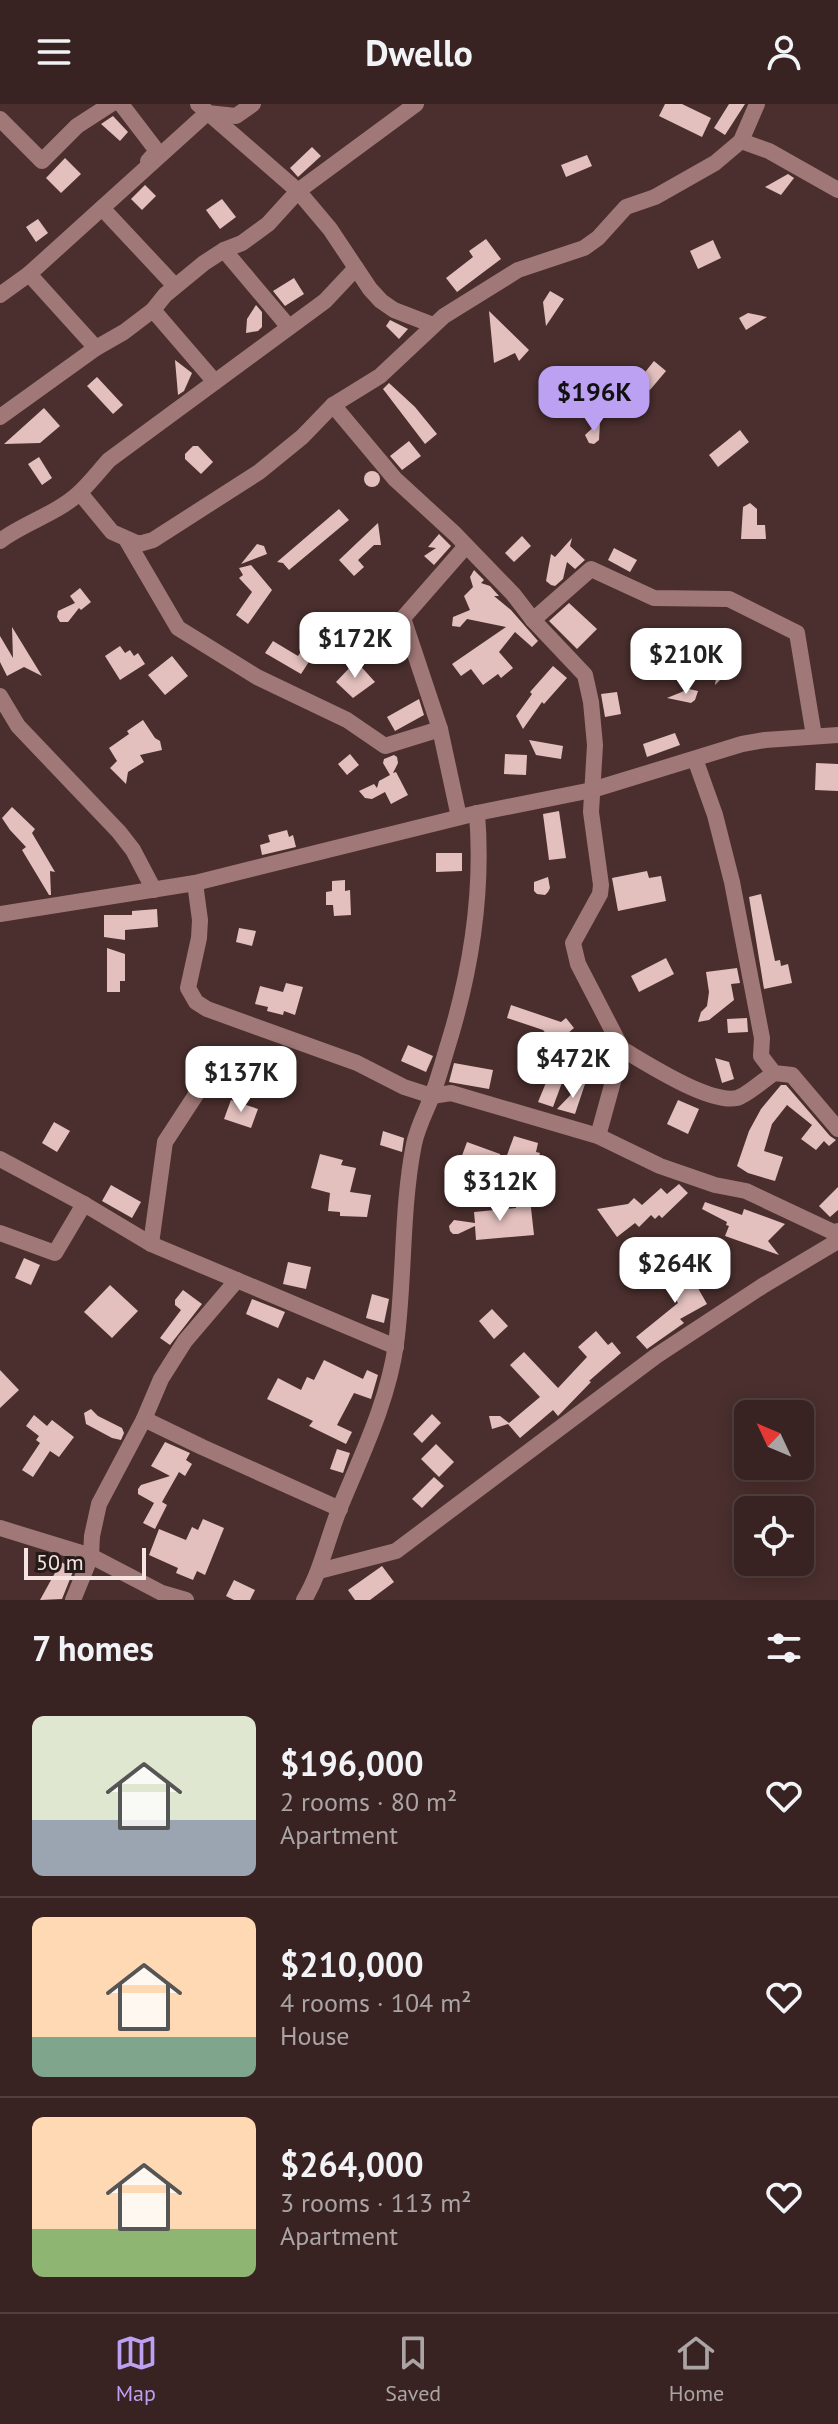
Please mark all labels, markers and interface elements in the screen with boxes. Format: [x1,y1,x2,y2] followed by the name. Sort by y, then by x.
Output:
[365,29,473,76] text: Dwello
[32,30,76,74] icon: menu
[762,30,806,74] icon: person
[538,366,650,434] pin: $196K
[556,375,632,408] text: $196K
[299,612,411,680] pin: $172K
[317,621,393,654] text: $172K
[630,628,742,696] pin: $210K
[648,637,724,670] text: $210K
[517,1032,629,1100] pin: $472K
[535,1041,611,1074] text: $472K
[185,1046,297,1114] pin: $137K
[203,1055,279,1088] text: $137K
[444,1155,556,1223] pin: $312K
[462,1164,538,1197] text: $312K
[619,1237,731,1305] pin: $264K
[637,1246,713,1279] text: $264K
[734,1400,814,1480] north arrow
[734,1400,814,1576] map controls
[734,1496,814,1576] button: locate
[24,1544,146,1580] scale bar
[36,1548,84,1576] text: 50 m
[32,1626,154,1670] text: 7 homes
[762,1626,806,1670] icon: filters
[280,1741,424,1785] text: $196,000
[96,1748,192,1844] icon: home
[762,1774,806,1818] icon: heart
[280,1785,457,1818] text: 2 rooms · 80 m²
[280,1818,398,1851] text: Apartment
[280,1942,424,1986] text: $210,000
[96,1949,192,2045] icon: home
[762,1975,806,2019] icon: heart
[280,1986,472,2019] text: 4 rooms · 104 m²
[280,2019,350,2052] text: House
[280,2142,424,2186] text: $264,000
[96,2149,192,2245] icon: home
[762,2175,806,2219] icon: heart
[280,2186,472,2219] text: 3 rooms · 113 m²
[280,2219,398,2252] text: Apartment
[114,2331,158,2407] tab: Map
[385,2331,441,2407] tab: Saved
[669,2331,724,2407] tab: Home

